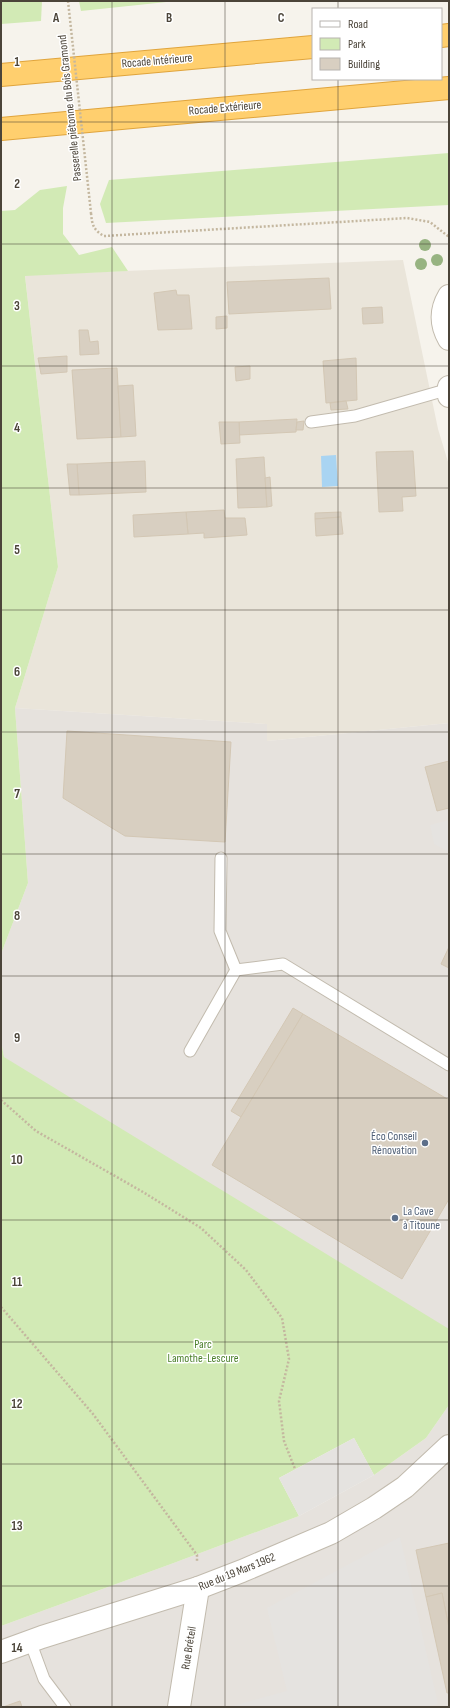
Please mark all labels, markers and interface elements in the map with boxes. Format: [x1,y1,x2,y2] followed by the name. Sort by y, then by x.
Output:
[312,8,442,80] legend
[52,10,60,26] text: A
[166,10,172,26] text: B
[278,10,285,26] text: C
[348,17,368,32] text: Road
[55,34,85,182] street label: Passerelle piétonne du Bois Gramond
[348,37,366,52] text: Park
[121,50,193,72] street label: Rocade Intérieure
[14,54,20,70] text: 1
[348,57,380,72] text: Building
[188,97,262,119] street label: Rocade Extérieure
[14,176,20,192] text: 2
[14,298,20,314] text: 3
[14,420,20,436] text: 4
[14,542,20,558] text: 5
[14,664,20,680] text: 6
[14,786,20,802] text: 7
[14,908,20,924] text: 8
[14,1030,20,1046] text: 9
[371,1129,417,1158] place label: Éco Conseil Rénovation
[420,1138,430,1148] marker: Éco Conseil Rénovation
[11,1152,23,1168] text: 10
[403,1204,440,1233] place label: La Cave à Titoune
[390,1213,400,1223] marker: La Cave à Titoune
[12,1274,22,1290] text: 11
[167,1337,239,1366] park label: Parc Lamothe-Lescure
[12,1396,23,1412] text: 12
[12,1518,23,1534] text: 13
[196,1550,278,1594] street label: Rue du 19 Mars 1962
[178,1625,200,1671] street label: Rue Bréteil
[11,1640,23,1656] text: 14

